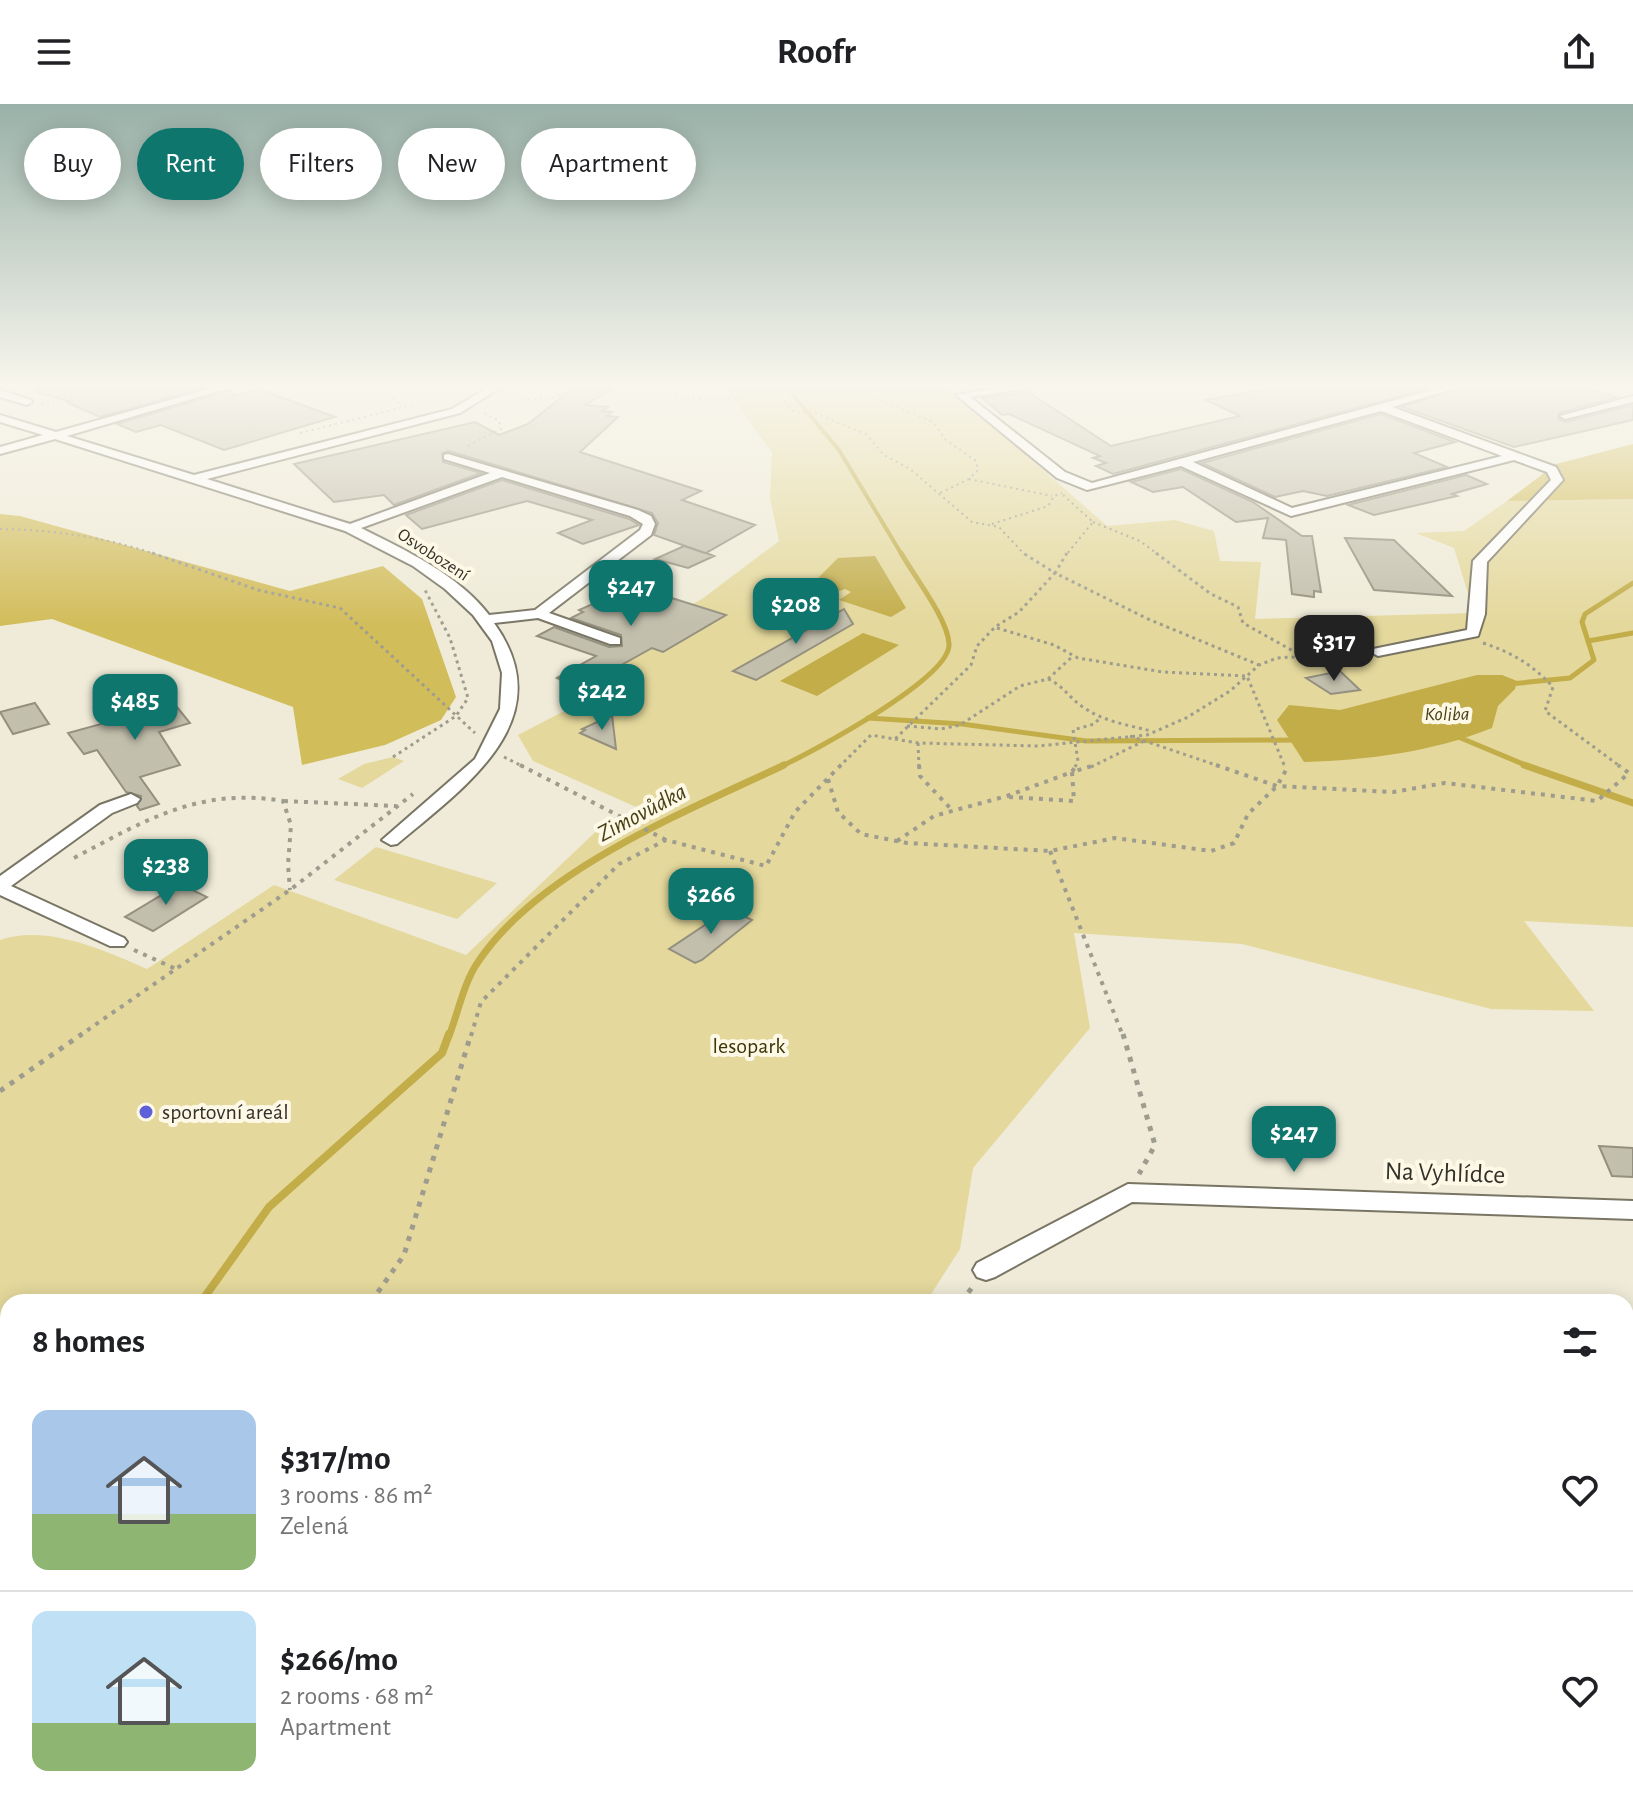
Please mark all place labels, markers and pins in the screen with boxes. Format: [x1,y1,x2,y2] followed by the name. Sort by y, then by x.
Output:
[584,560,678,628] pin: $247
[749,578,843,646] pin: $208
[1287,615,1381,683] pin: $317
[555,664,649,732] pin: $242
[88,674,182,742] pin: $485
[119,839,213,907] pin: $238
[664,868,758,936] pin: $266
[162,1101,289,1123] place label: sportovní areál
[137,1103,155,1121] marker: sportovní areál
[1247,1106,1341,1174] pin: $247

